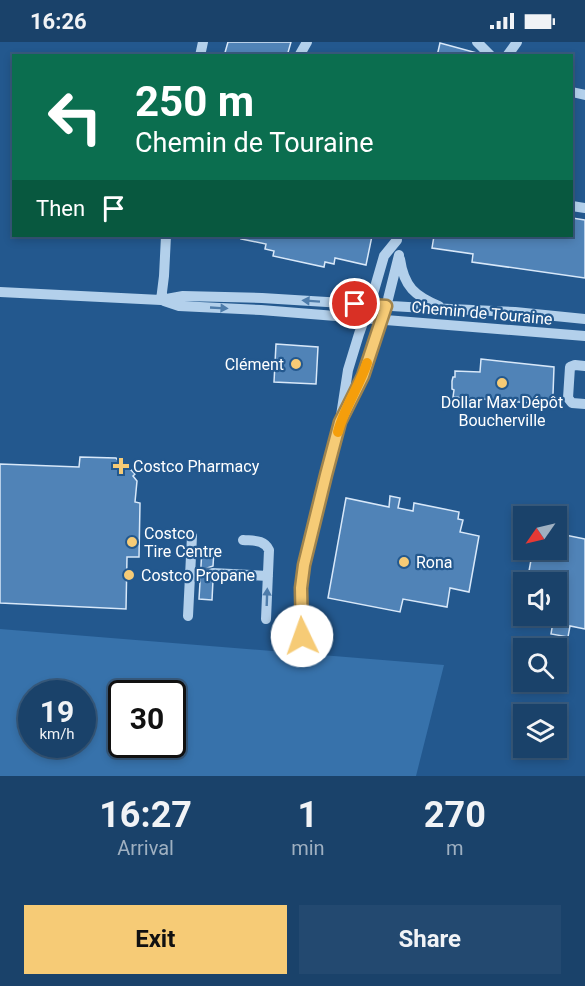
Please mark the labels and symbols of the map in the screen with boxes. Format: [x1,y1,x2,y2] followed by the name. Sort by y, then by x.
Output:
[329,278,380,329] pin
[301,297,320,306] one-way arrow
[411,297,553,329] street label: Chemin de Touraine
[209,303,228,312] one-way arrow
[225,355,284,374] place label: Clément
[289,357,303,371] marker: Clément
[495,376,509,390] marker: Dollar Max Dépôt Boucherville
[441,393,563,430] place label: Dollar Max Dépôt Boucherville
[133,457,260,476] place label: Costco Pharmacy
[114,459,128,473] marker: Costco Pharmacy
[513,506,567,560] north arrow
[144,524,222,561] place label: Costco Tire Centre
[125,535,139,549] marker: Costco Tire Centre
[416,553,453,572] place label: Rona
[397,555,411,569] marker: Rona
[141,566,255,585] place label: Costco Propane
[122,568,136,582] marker: Costco Propane
[263,588,272,607] one-way arrow
[270,604,334,668] position arrow
[108,680,186,758] speed limit sign: 30

